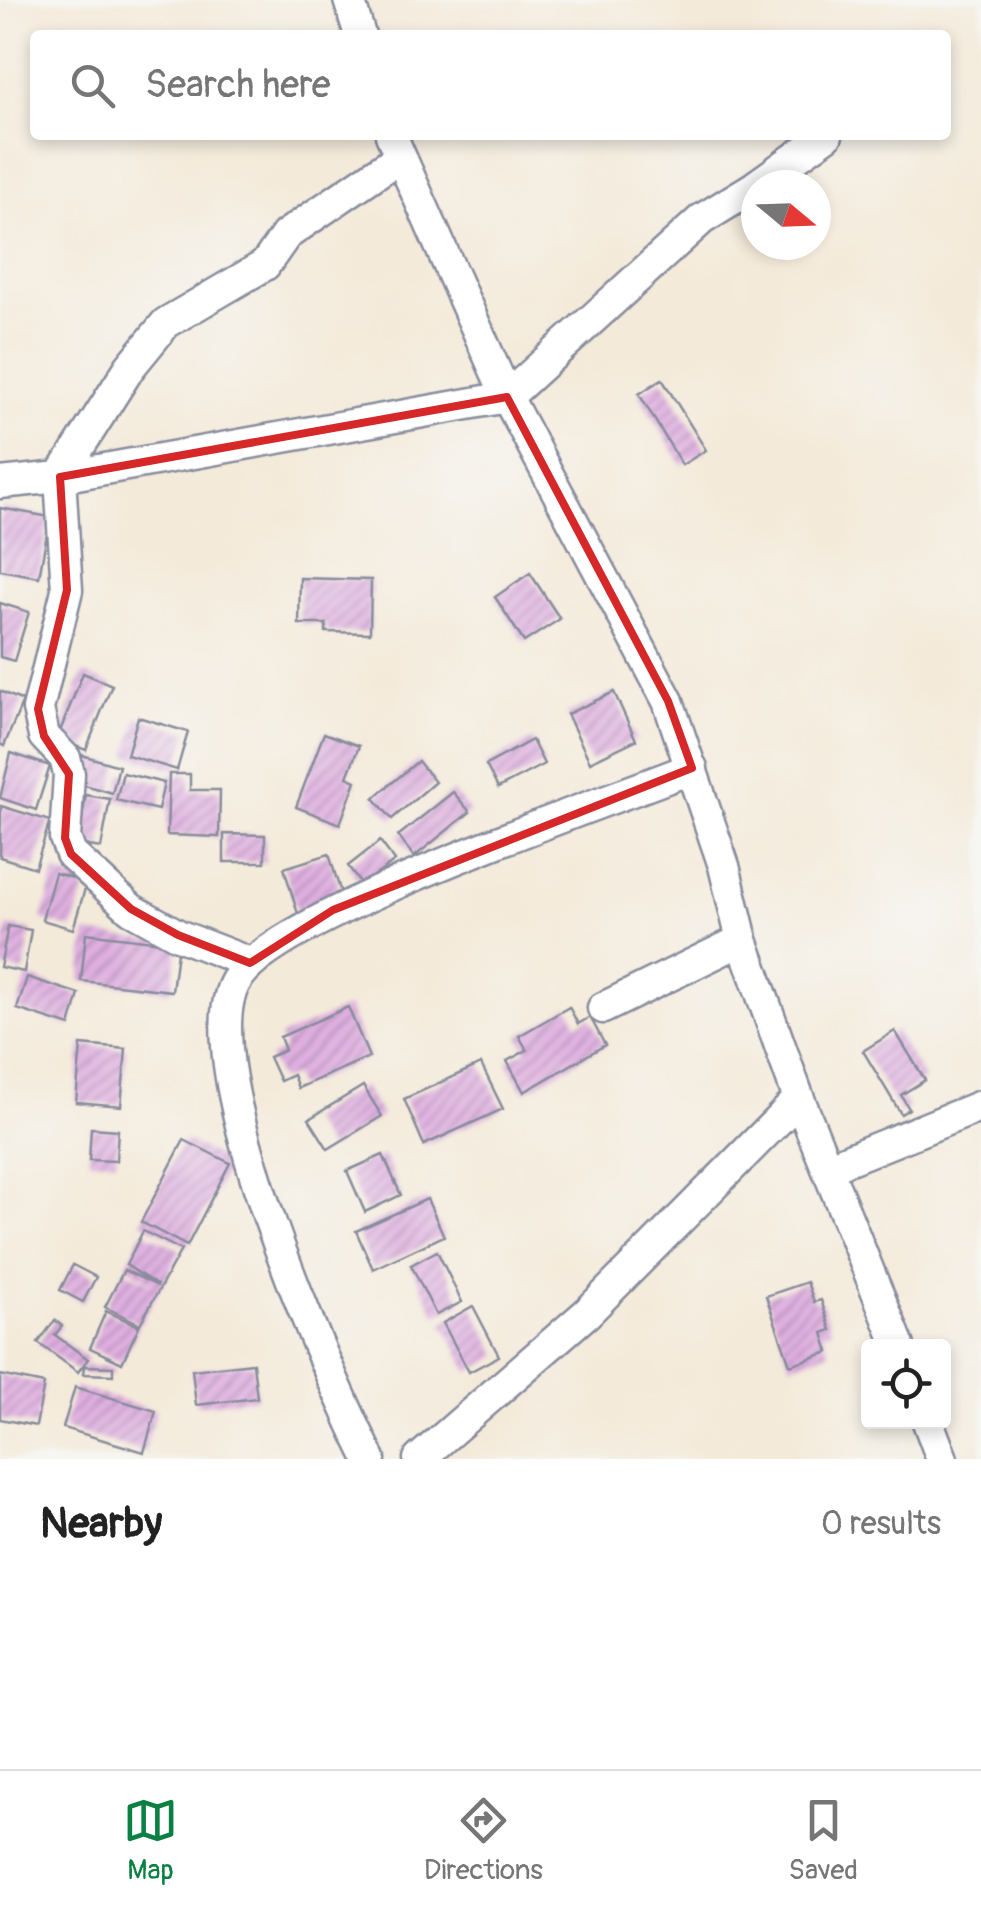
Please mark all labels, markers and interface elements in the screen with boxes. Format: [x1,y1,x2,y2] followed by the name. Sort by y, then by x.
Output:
[30,30,951,140] search box
[65,58,120,113] icon: search
[145,61,331,109] text: Search here
[741,170,831,260] north arrow
[861,1339,951,1429] map controls
[861,1339,951,1429] button: locate
[40,1498,162,1550] text: Nearby
[821,1504,941,1544] text: 0 results
[123,1793,178,1888] tab: Map
[424,1793,543,1888] tab: Directions
[789,1793,858,1888] tab: Saved

